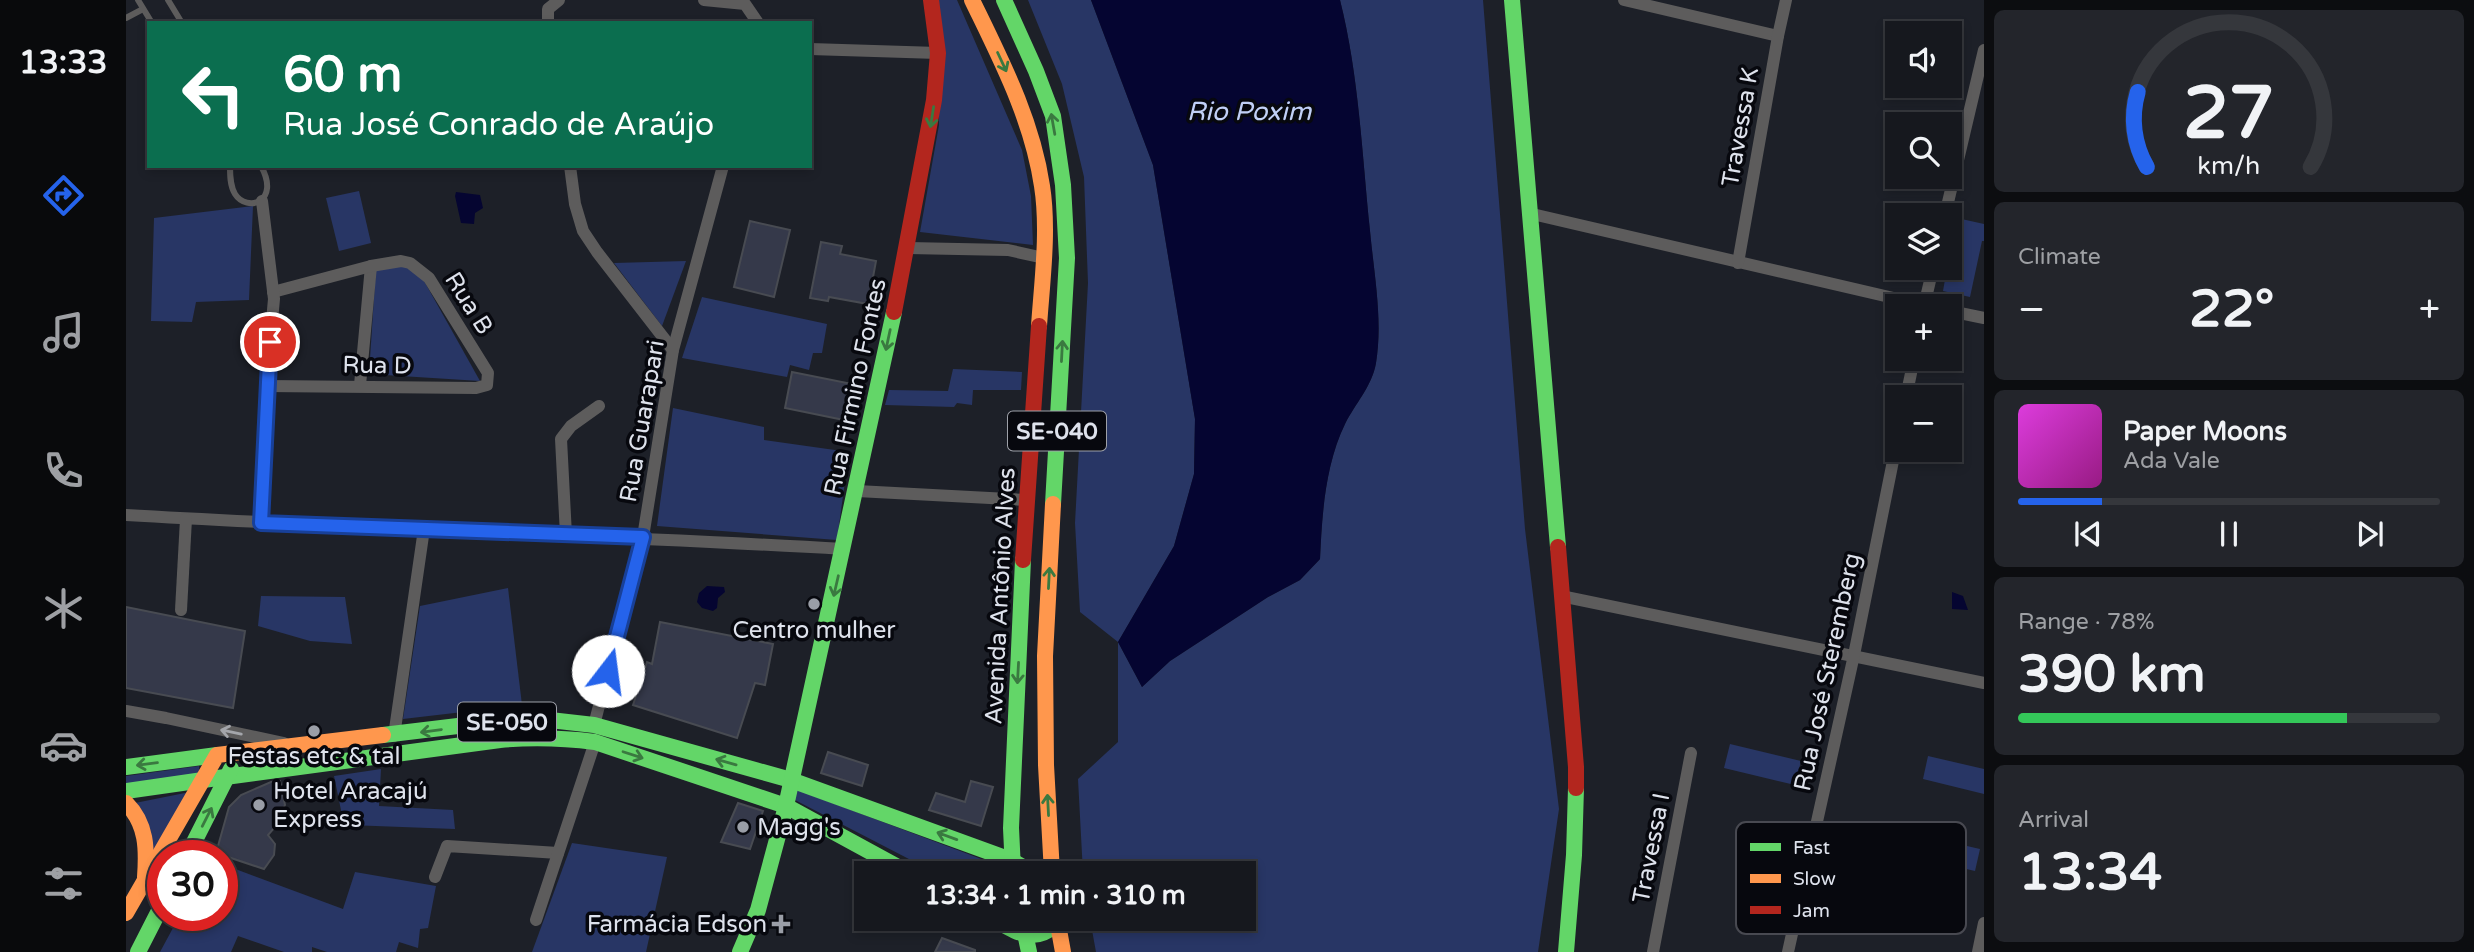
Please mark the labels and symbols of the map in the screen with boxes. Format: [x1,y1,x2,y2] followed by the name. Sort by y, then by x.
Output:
[995,51,1009,72] one-way arrow
[1716,65,1765,189] street label: Travessa K
[1187,96,1312,127] water label: Rio Poxim
[925,105,938,127] one-way arrow
[1046,113,1060,136] one-way arrow
[438,267,499,340] street label: Rua B
[818,276,893,498] street label: Rua Firmino Fontes
[240,312,300,372] pin
[881,328,895,351] one-way arrow
[614,338,671,504] street label: Rua Guarapari
[1056,340,1069,362] one-way arrow
[342,350,412,381] street label: Rua D
[1008,412,1106,450] road number: SE-040
[979,467,1022,725] street label: Avenida Antônio Alves
[1788,550,1867,794] street label: Rua José Steremberg
[1043,567,1056,590] one-way arrow
[828,574,842,597] one-way arrow
[806,596,822,612] marker: Centro mulher
[733,616,896,645] place label: Centro mulher
[571,634,645,708] position arrow
[1012,661,1025,684] one-way arrow
[458,702,556,742] road number: SE-050
[306,723,322,739] marker: Festas etc & tal
[221,724,243,737] one-way arrow
[420,724,442,737] one-way arrow
[227,742,401,771] place label: Festas etc & tal
[622,750,644,762] one-way arrow
[715,754,737,767] one-way arrow
[137,758,159,771] one-way arrow
[273,777,428,834] place label: Hotel Aracajú Express
[1627,791,1676,906] street label: Travessa I
[1041,794,1054,817] one-way arrow
[251,797,267,813] marker: Hotel Aracajú Express
[201,807,215,828] one-way arrow
[757,813,841,842] place label: Magg's
[735,819,751,835] marker: Magg's
[1736,822,1966,934] legend
[936,829,958,842] one-way arrow
[1793,837,1830,859] text: Fast
[147,840,238,931] speed limit sign: 30
[1793,868,1836,890] text: Slow
[1793,900,1830,922] text: Jam
[587,910,767,939] place label: Farmácia Edson
[773,916,789,932] marker: Farmácia Edson

